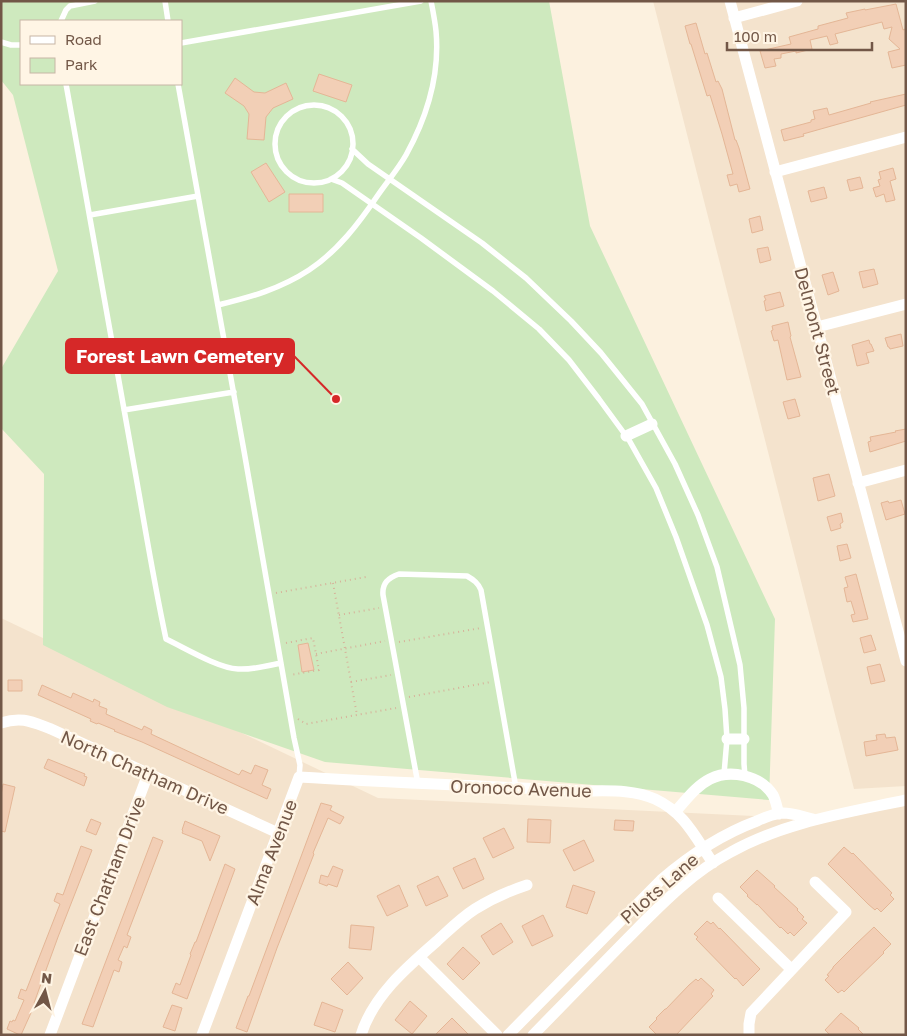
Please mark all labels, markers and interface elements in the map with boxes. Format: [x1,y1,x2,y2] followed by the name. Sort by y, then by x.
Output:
[20,20,182,85] legend
[727,20,872,52] scale bar
[734,27,777,45] text: 100 m
[65,30,102,48] text: Road
[65,55,98,73] text: Park
[790,265,846,397] street label: Delmont Street
[66,339,294,373] callout: Forest Lawn Cemetery
[76,344,285,367] text: Forest Lawn Cemetery
[58,725,232,819] street label: North Chatham Drive
[450,775,592,801] street label: Oronoco Avenue
[68,793,150,959] street label: East Chatham Drive
[241,796,301,908] street label: Alma Avenue
[615,848,703,928] street label: Pilots Lane
[20,966,70,1016] north arrow
[40,969,53,987] text: N

